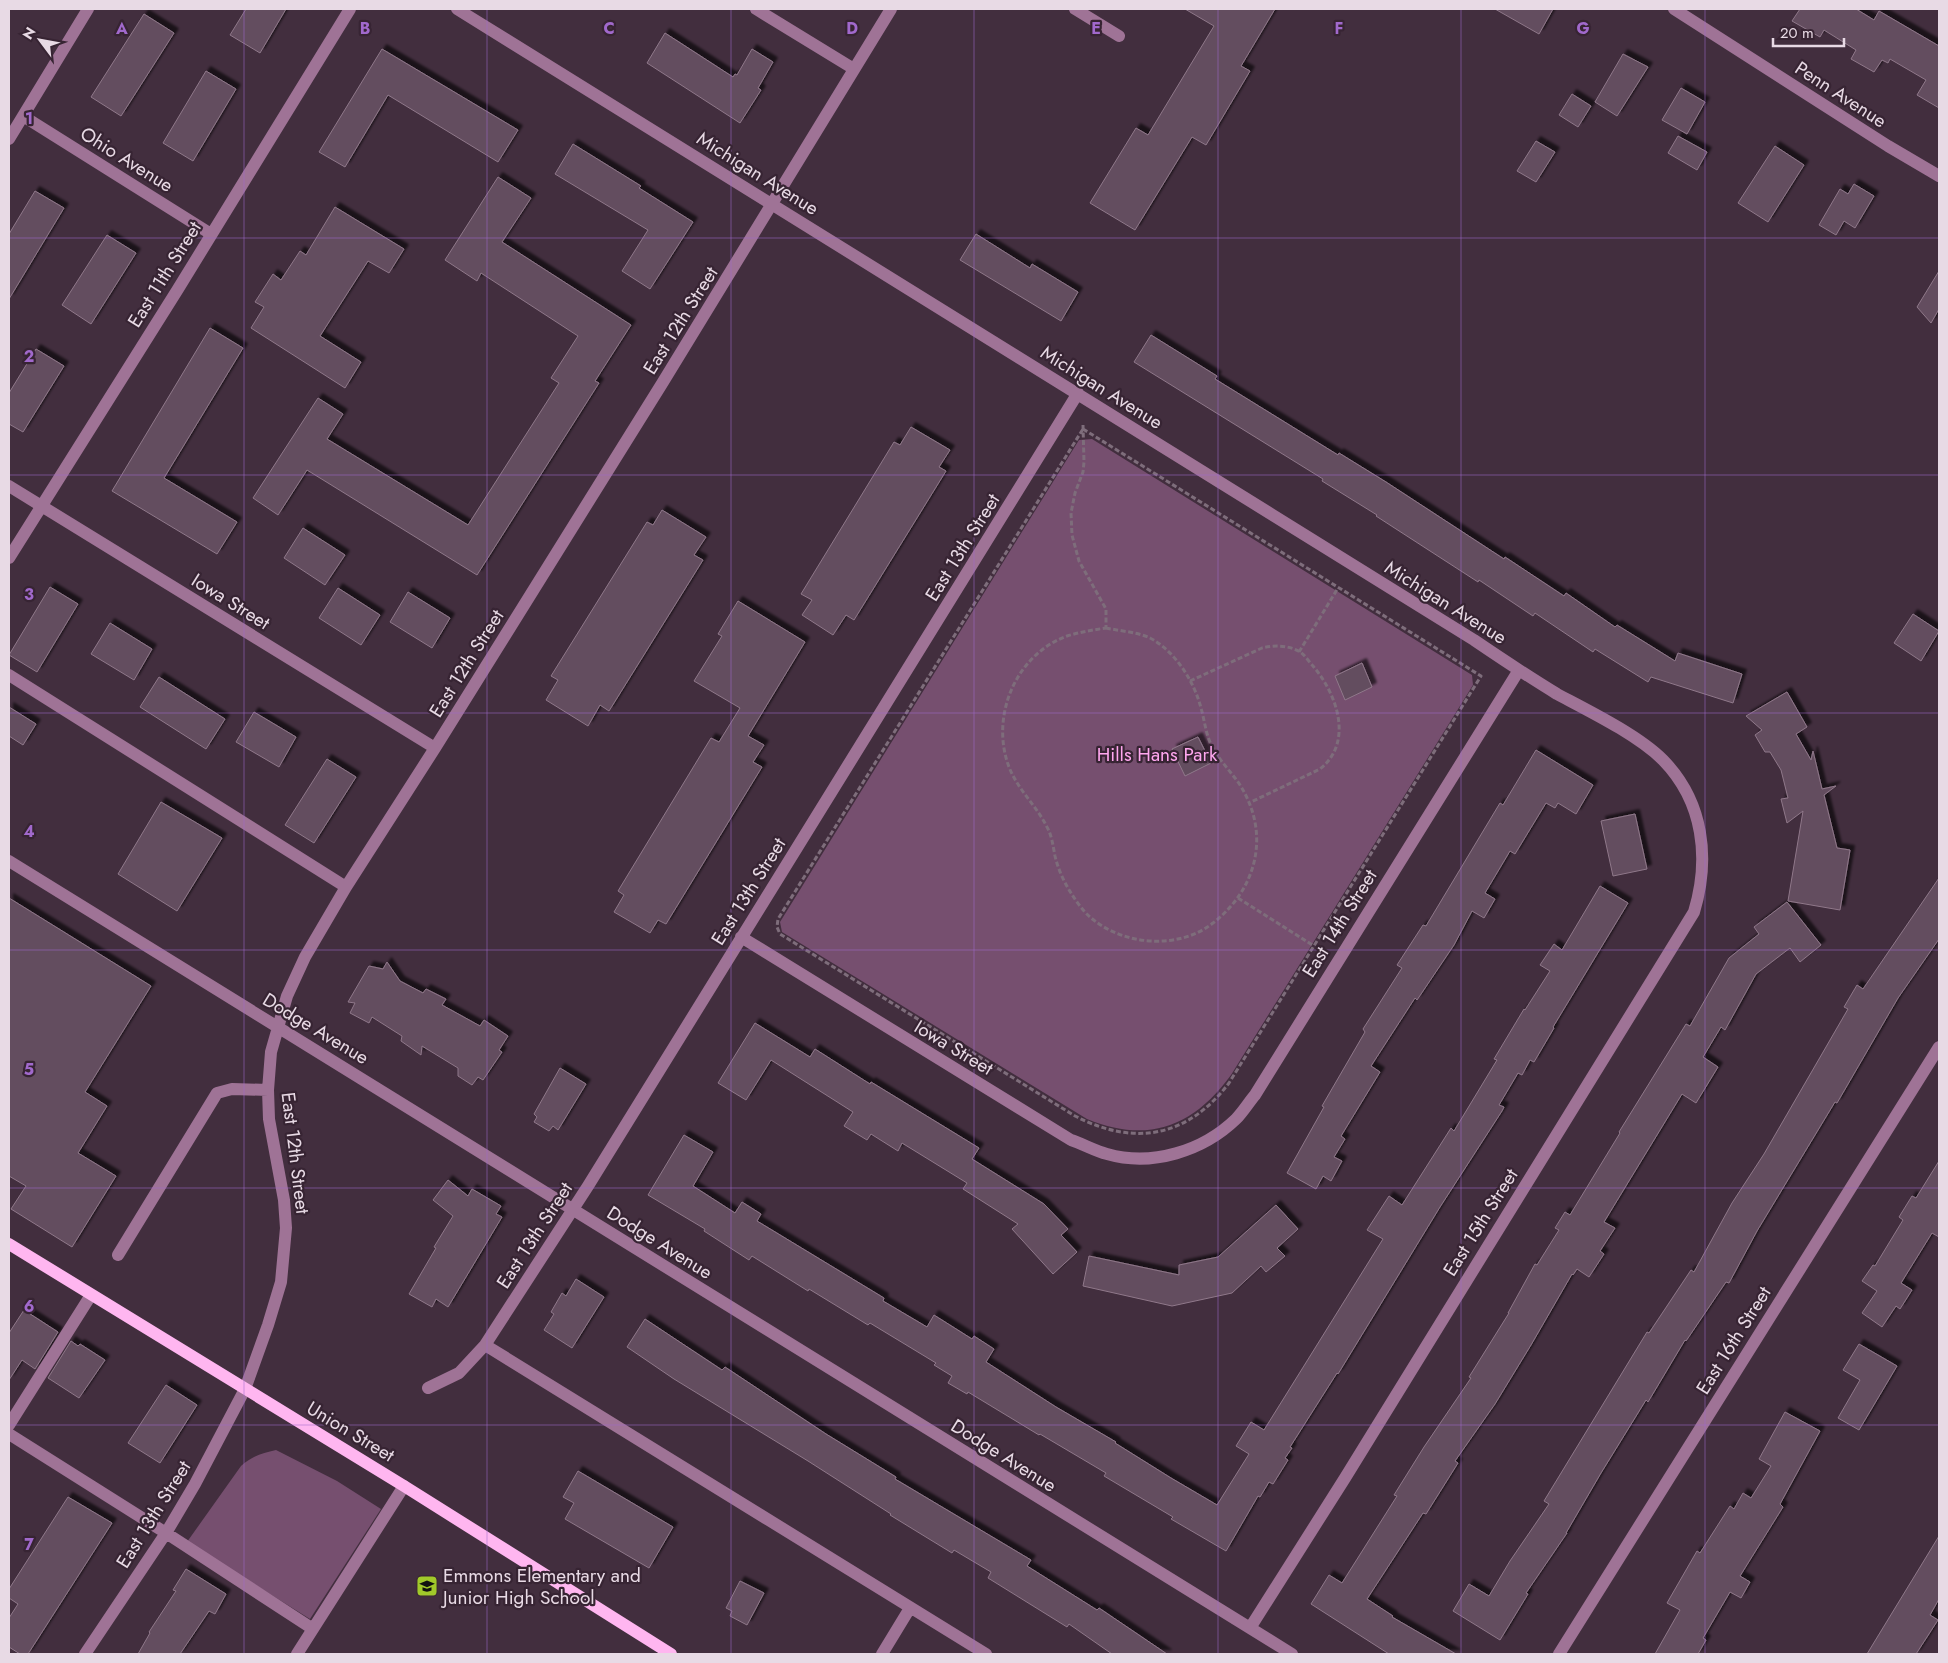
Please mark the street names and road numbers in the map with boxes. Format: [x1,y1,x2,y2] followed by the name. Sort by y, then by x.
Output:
[1790,55,1892,134] street label: Penn Avenue
[75,120,179,199] street label: Ohio Avenue
[692,125,824,222] street label: Michigan Avenue
[121,216,208,332] street label: East 11th Street
[637,261,725,379] street label: East 12th Street
[1036,339,1168,436] street label: Michigan Avenue
[919,488,1006,606] street label: East 13th Street
[1380,554,1512,651] street label: Michigan Avenue
[186,567,276,636] street label: Iowa Street
[423,604,511,722] street label: East 12th Street
[705,832,792,950] street label: East 13th Street
[1295,864,1384,982] street label: East 14th Street
[258,986,374,1071] street label: Dodge Avenue
[909,1013,999,1082] street label: Iowa Street
[275,1091,316,1216] street label: East 12th Street
[1437,1163,1525,1281] street label: East 15th Street
[490,1176,579,1294] street label: East 13th Street
[602,1199,718,1286] street label: Dodge Avenue
[1689,1281,1778,1399] street label: East 16th Street
[302,1395,400,1469] street label: Union Street
[946,1412,1062,1499] street label: Dodge Avenue
[110,1455,197,1573] street label: East 13th Street

